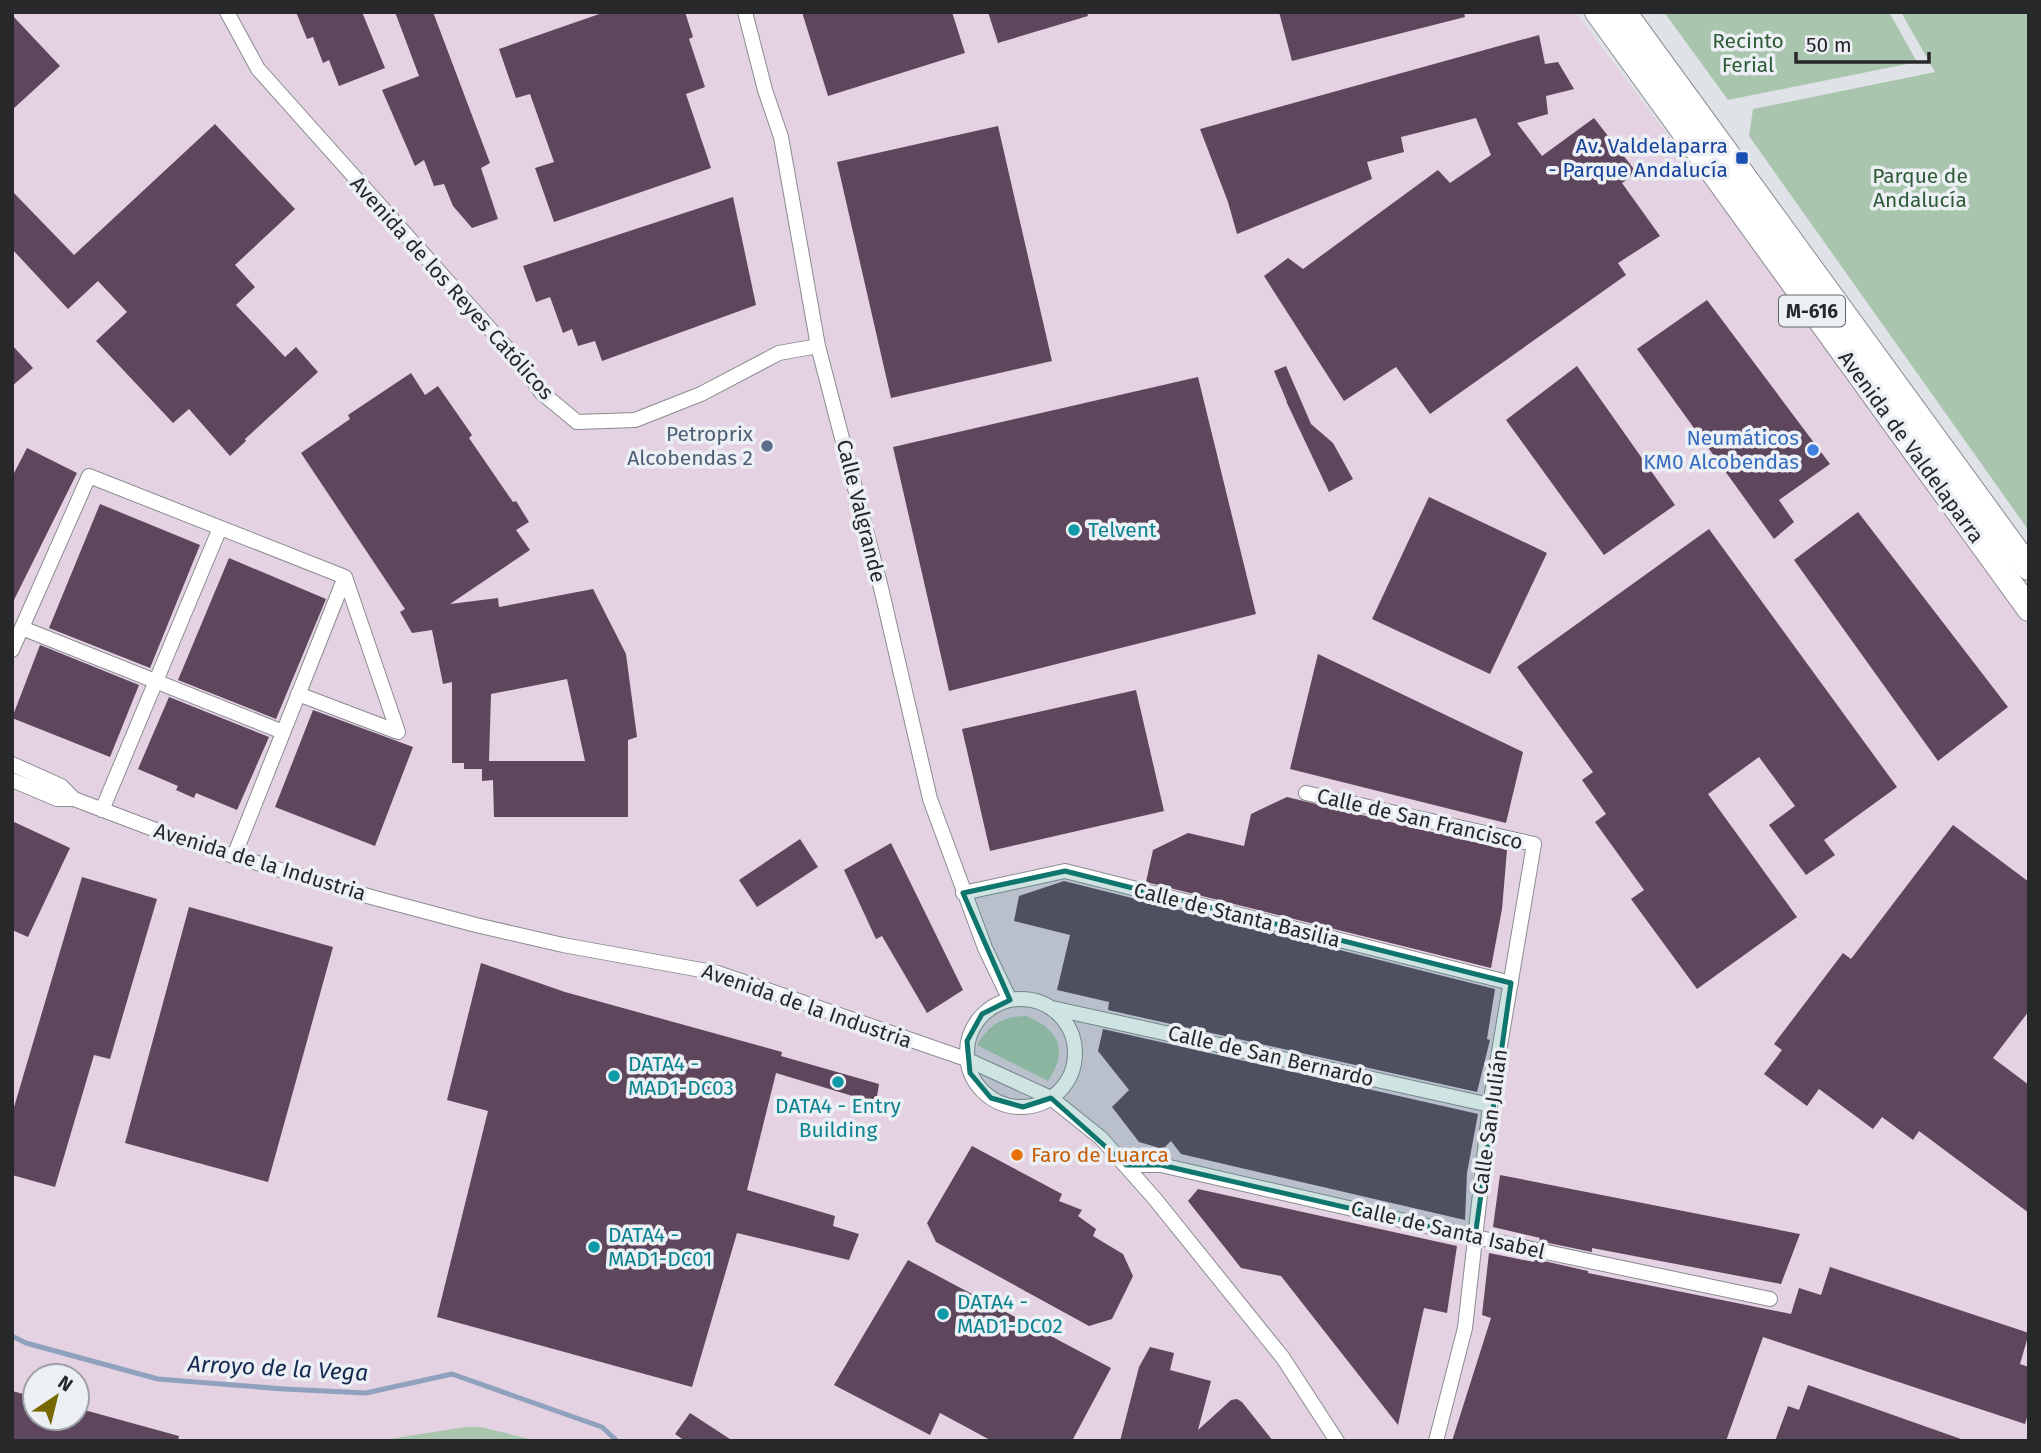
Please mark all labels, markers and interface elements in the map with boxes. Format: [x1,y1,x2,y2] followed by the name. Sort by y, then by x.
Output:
[1796,21,1929,65] scale bar
[1712,28,1784,78] park label: Recinto Ferial
[1806,32,1852,58] text: 50 m
[1548,133,1728,183] place label: Av. Valdelaparra - Parque Andalucía
[1734,150,1750,166] marker: Av. Valdelaparra - Parque Andalucía
[1872,163,1968,213] park label: Parque de Andalucía
[345,171,559,405] street label: Avenida de los Reyes Católicos
[1779,296,1845,326] road number: M-616
[1833,346,1989,548] street label: Avenida de Valdelaparra
[627,421,754,471] place label: Petroprix Alcobendas 2
[1643,425,1799,475] place label: Neumáticos KM0 Alcobendas
[831,437,891,585] street label: Calle Valgrande
[759,438,775,454] marker: Petroprix Alcobendas 2
[1805,442,1821,458] marker: Neumáticos KM0 Alcobendas
[1088,517,1157,543] place label: Telvent
[1066,522,1082,538] marker: Telvent
[1314,783,1526,855] street label: Calle de San Francisco
[151,817,369,907] street label: Avenida de la Industria
[1131,877,1343,953] street label: Calle de Stanta Basilia
[699,958,915,1054] street label: Avenida de la Industria
[1165,1020,1377,1092] street label: Calle de San Bernardo
[1467,1047,1513,1197] street label: Calle San Julián
[628,1051,734,1101] place label: DATA4 - MAD1-DC03
[606,1068,622,1084] marker: DATA4 - MAD1-DC03
[830,1074,846,1090] marker: DATA4 - Entry Building
[775,1093,902,1143] place label: DATA4 - Entry Building
[1031,1142,1169,1168] place label: Faro de Luarca
[1009,1147,1025,1163] marker: Faro de Luarca
[1348,1195,1548,1265] street label: Calle de Santa Isabel
[608,1222,712,1272] place label: DATA4 - MAD1-DC01
[586,1239,602,1255] marker: DATA4 - MAD1-DC01
[957,1289,1063,1339] place label: DATA4 - MAD1-DC02
[935,1306,951,1322] marker: DATA4 - MAD1-DC02
[186,1349,369,1387] water label: Arroyo de la Vega
[21,1362,91,1432] north arrow
[54,1370,77,1397] text: N

